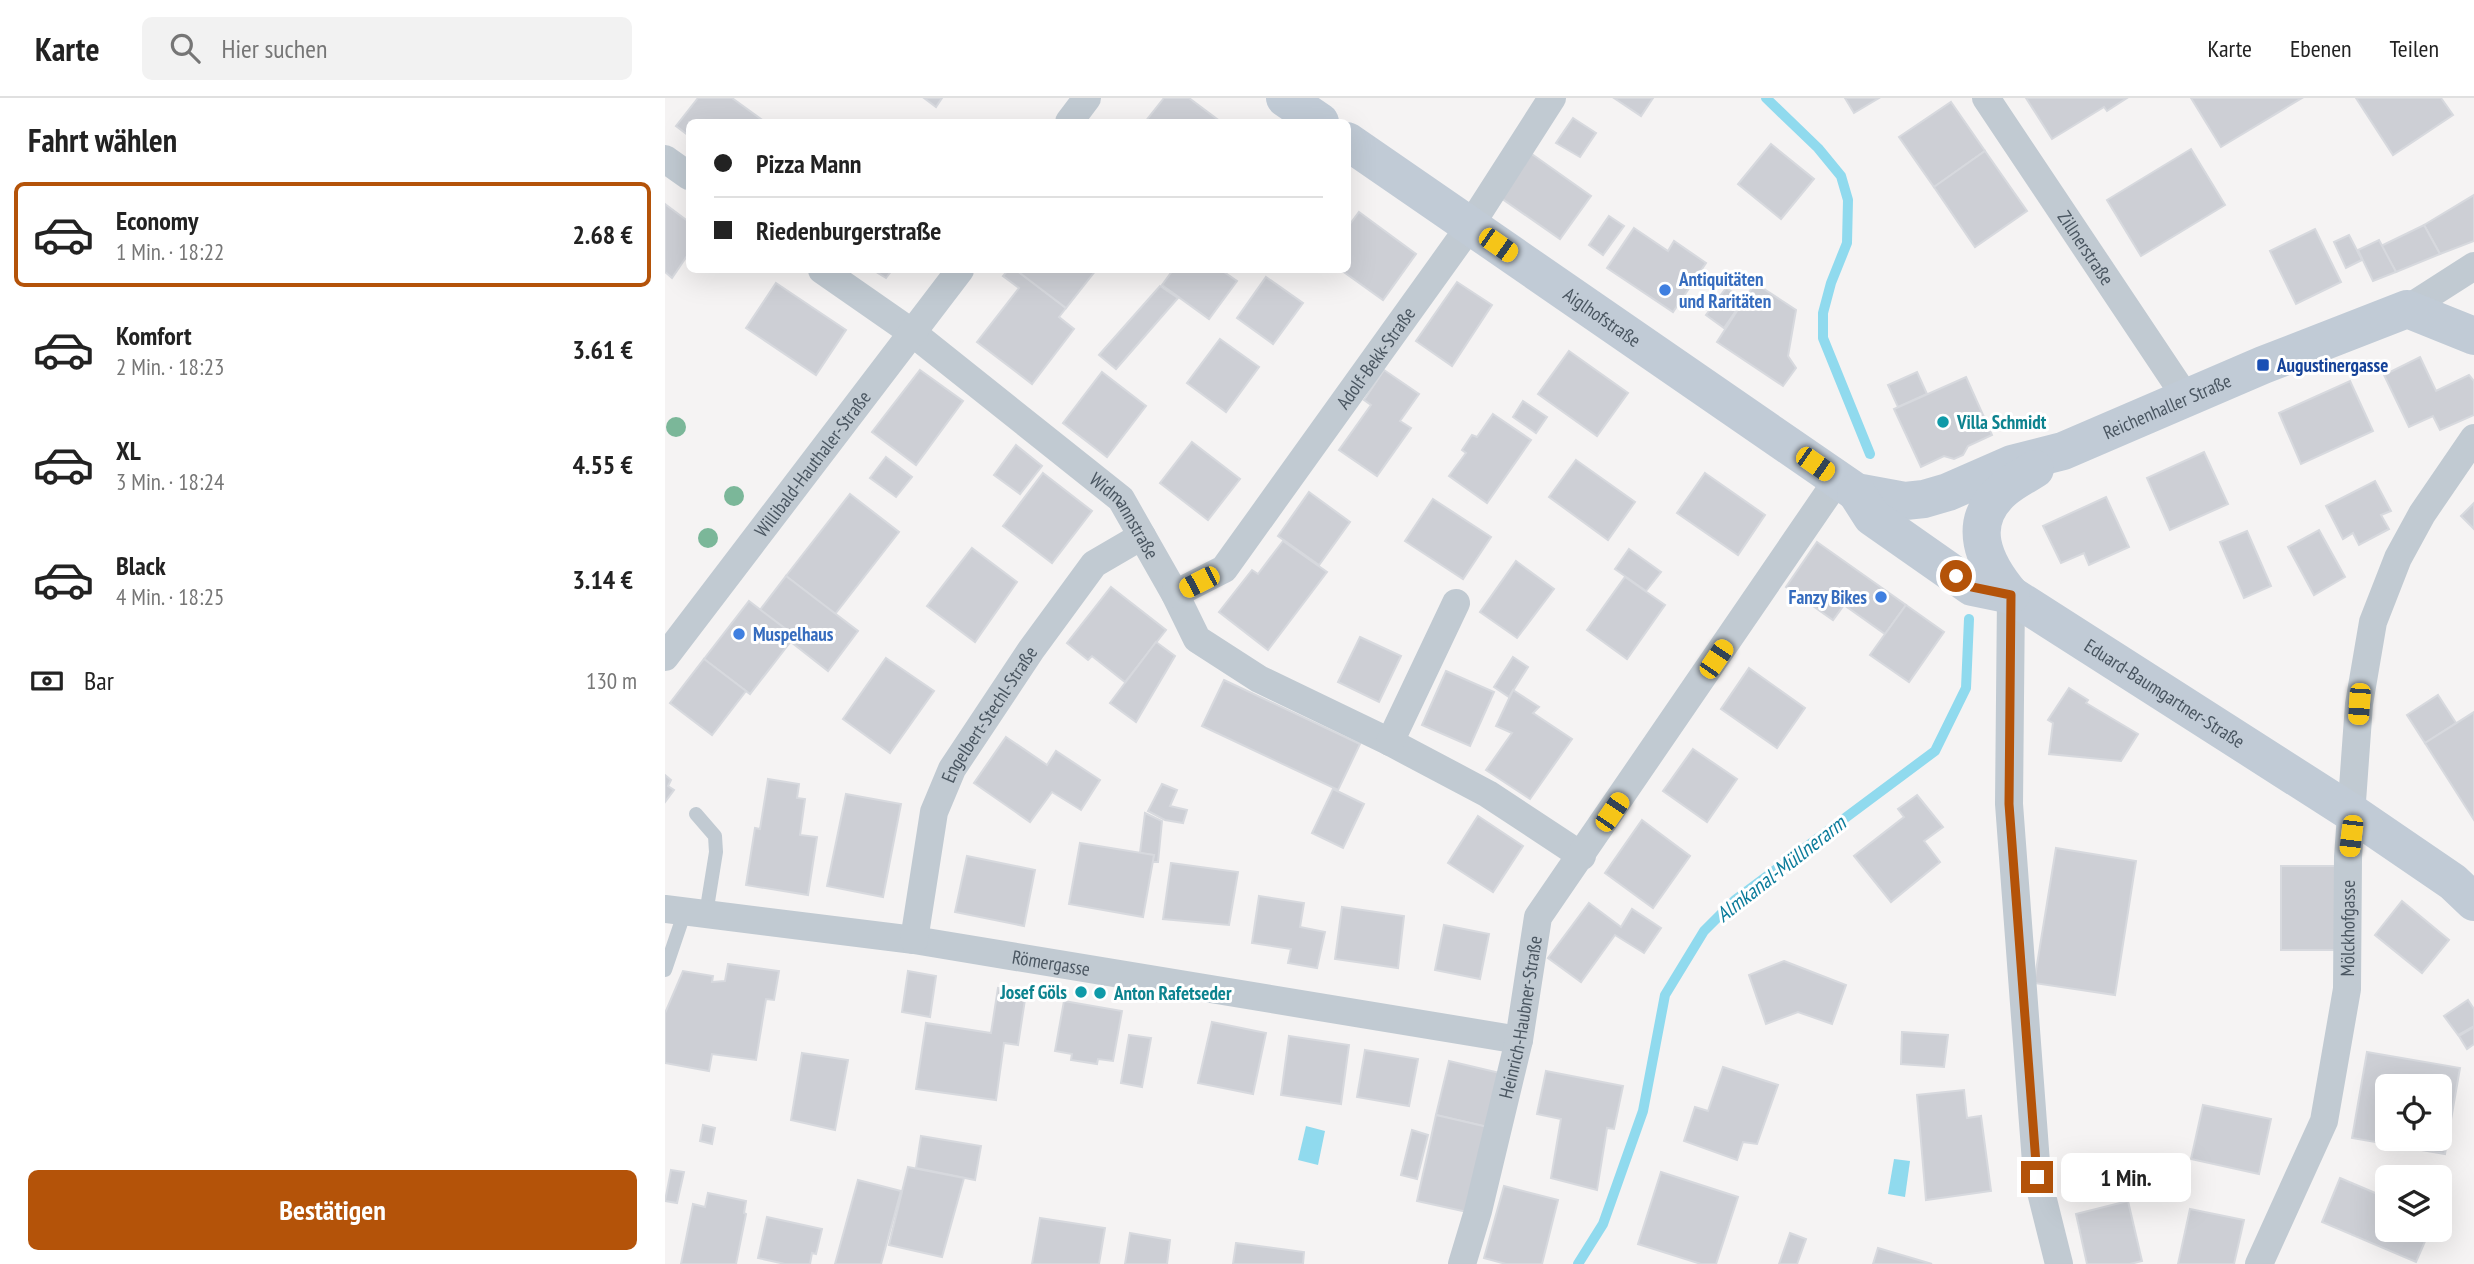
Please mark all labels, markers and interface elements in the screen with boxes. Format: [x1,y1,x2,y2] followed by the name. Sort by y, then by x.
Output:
[142,17,632,80] search box
[35,27,100,70] text: Karte
[166,29,204,67] icon: search
[222,32,327,65] text: Hier suchen
[2208,33,2252,64] text: Karte
[2290,33,2352,64] text: Ebenen
[2390,33,2439,64] text: Teilen
[28,119,177,161] text: Fahrt wählen
[756,147,861,180] text: Pizza Mann
[32,203,95,266] icon: car
[116,204,198,237] text: Economy
[2053,206,2119,290] street label: Zillnerstraße
[756,214,941,247] text: Riedenburgerstraße
[572,218,633,251] text: 2.68 €
[1475,224,1522,266] car
[116,237,224,266] text: 1 Min. · 18:22
[1678,267,1771,313] place label: Antiquitäten und Raritäten
[1559,282,1646,352] street label: Aiglhofstraße
[1657,282,1673,298] marker: Antiquitäten und Raritäten
[1331,302,1420,414] street label: Adolf-Bekk-Straße
[32,318,95,381] icon: car
[116,319,192,352] text: Komfort
[572,333,633,366] text: 3.61 €
[116,352,224,381] text: 2 Min. · 18:23
[2276,353,2388,377] place label: Augustinergasse
[2255,357,2271,373] marker: Augustinergasse
[2099,368,2235,444] street label: Reichenhaller Straße
[749,386,876,542] street label: Willibald-Hauthaler-Straße
[1956,410,2047,434] place label: Villa Schmidt
[1935,414,1951,430] marker: Villa Schmidt
[32,433,95,496] icon: car
[116,434,141,467] text: XL
[1792,443,1839,485] car
[572,448,633,481] text: 4.55 €
[116,467,224,496] text: 3 Min. · 18:24
[1085,467,1165,563] street label: Widmannstraße
[32,548,95,611] icon: car
[116,549,166,582] text: Black
[1940,560,1972,592] route start
[572,563,633,596] text: 3.14 €
[1176,563,1223,601] car
[116,582,224,611] text: 4 Min. · 18:25
[1788,585,1867,609] place label: Fanzy Bikes
[1873,589,1889,605] marker: Fanzy Bikes
[753,622,834,646] place label: Muspelhaus
[731,626,747,642] marker: Muspelhaus
[2080,633,2249,753] street label: Eduard-Baumgartner-Straße
[1696,636,1737,682] car
[936,641,1042,786] street label: Engelbert-Stechl-Straße
[28,662,66,700] icon: cash
[84,664,114,697] text: Bar
[586,666,637,695] text: 130 m
[2348,682,2371,726] car
[1592,789,1633,835] car
[1710,809,1852,928] water label: Almkanal-Müllnerarm
[2339,814,2364,858] car
[2335,880,2360,976] street label: Mölckhofgasse
[1493,934,1547,1101] street label: Heinrich-Haubner-Straße
[1010,944,1092,981] street label: Römergasse
[999,980,1067,1004] place label: Josef Göls
[1113,981,1232,1005] place label: Anton Rafetseder
[1073,984,1089,1000] marker: Josef Göls
[1092,985,1108,1001] marker: Anton Rafetseder
[2375,1074,2452,1242] map controls
[2375,1074,2452,1151] button: locate
[2061,1152,2191,1202] callout: 1 Min.
[2021,1161,2053,1193] route end
[2100,1163,2152,1192] text: 1 Min.
[2375,1165,2452,1242] button: layers
[28,1170,637,1250] button: Bestätigen

